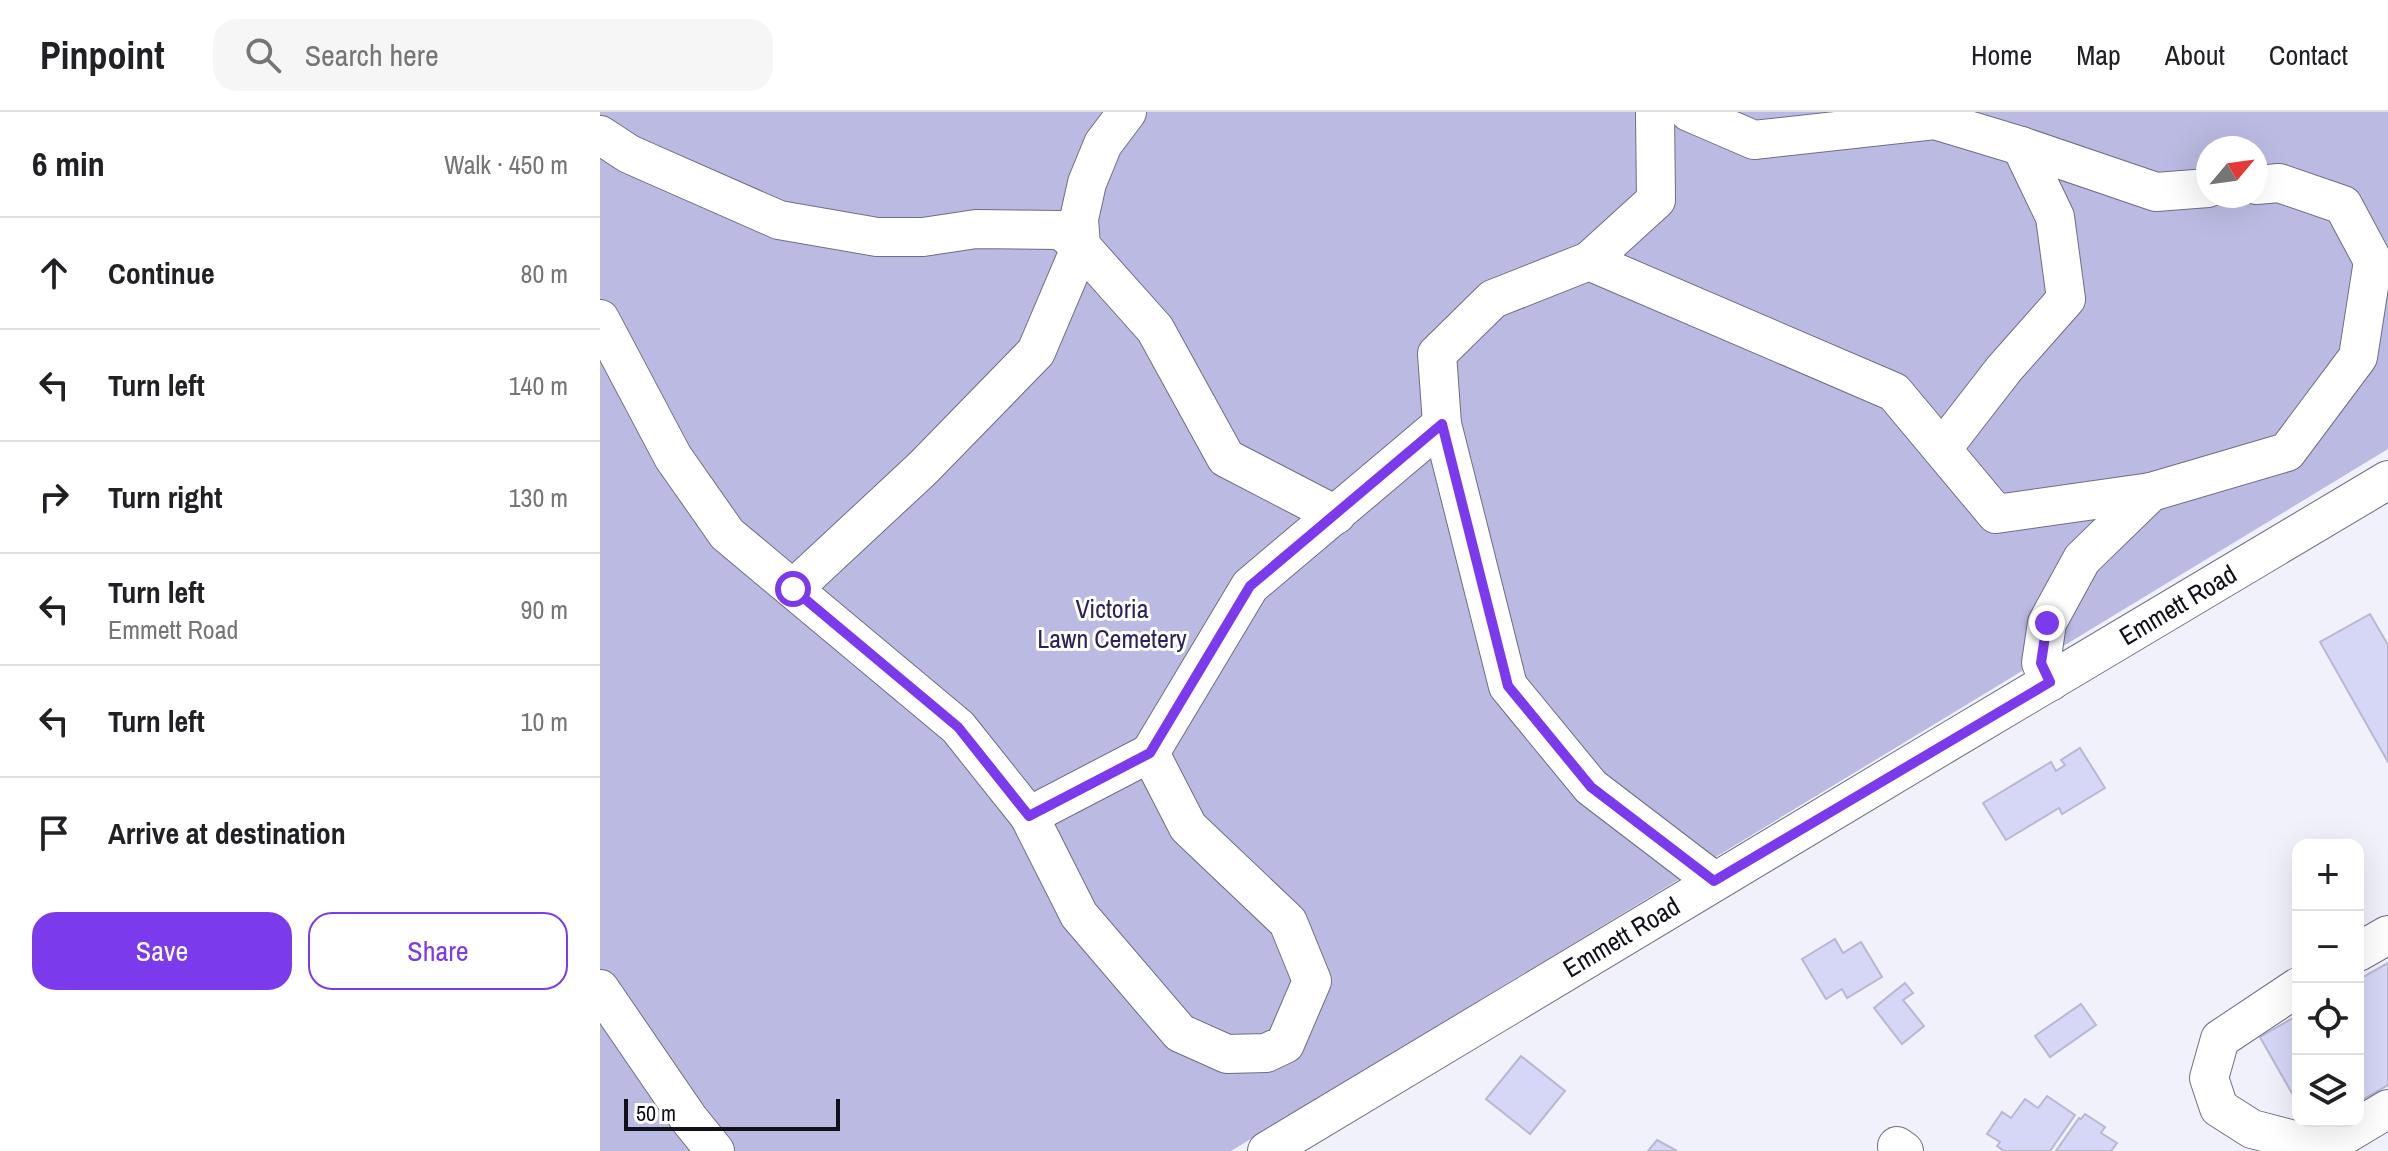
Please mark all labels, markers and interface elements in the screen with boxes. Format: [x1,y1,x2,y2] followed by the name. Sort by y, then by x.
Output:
[213,19,773,91] search box
[40,30,165,81] text: Pinpoint
[241,33,285,77] icon: search
[305,35,439,75] text: Search here
[1971,36,2032,74] text: Home
[2076,36,2121,74] text: Map
[2165,36,2225,74] text: About
[2269,36,2348,74] text: Contact
[2196,136,2268,208] north arrow
[32,141,105,187] text: 6 min
[444,147,568,182] text: Walk · 450 m
[32,251,76,295] icon: ahead
[108,253,215,293] text: Continue
[521,256,568,291] text: 80 m
[32,363,76,407] icon: left
[108,365,205,405] text: Turn left
[509,368,568,403] text: 140 m
[32,475,76,519] icon: right
[108,477,222,517] text: Turn right
[509,480,568,515] text: 130 m
[2113,556,2243,653] street label: Emmett Road
[775,571,811,607] route start
[108,572,205,612] text: Turn left
[32,587,76,631] icon: left
[1037,591,1187,656] park label: Victoria Lawn Cemetery
[521,592,568,627] text: 90 m
[2029,605,2065,641] route end
[108,612,238,647] text: Emmett Road
[32,699,76,743] icon: left
[108,701,205,741] text: Turn left
[521,704,568,739] text: 10 m
[32,811,76,855] icon: arrive
[108,813,346,853] text: Arrive at destination
[2292,839,2364,1127] map controls
[2292,839,2364,911] button: +
[1556,888,1686,985] street label: Emmett Road
[2292,911,2364,983] button: −
[32,912,292,990] button: Save
[308,912,568,990] button: Share
[2292,983,2364,1055] button: locate
[2292,1055,2364,1127] button: layers
[624,1095,840,1131] scale bar
[636,1098,676,1128] text: 50 m

